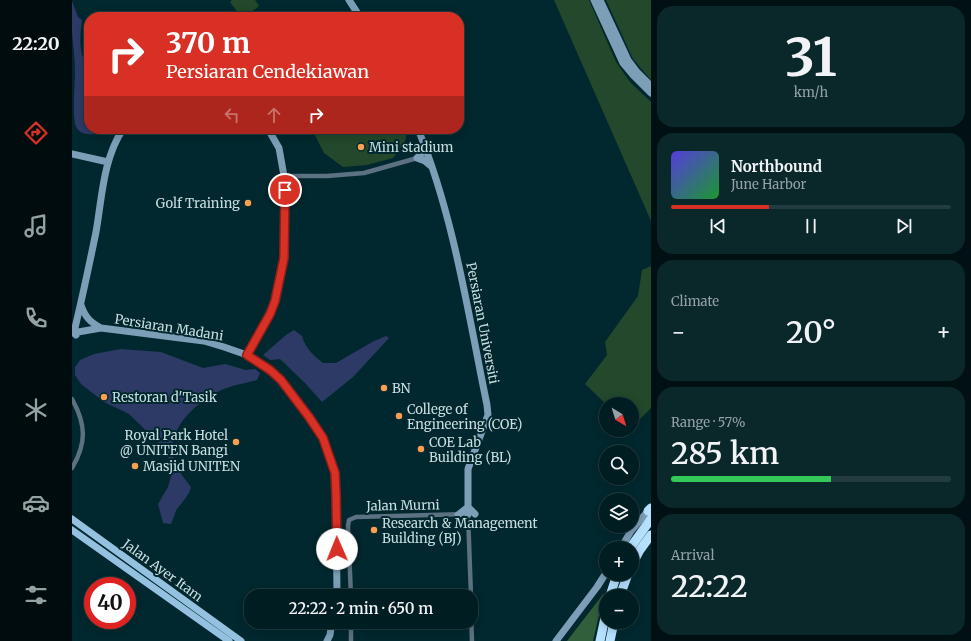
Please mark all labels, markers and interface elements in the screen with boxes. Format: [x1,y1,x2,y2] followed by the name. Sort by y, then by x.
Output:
[166,25,250,61] text: 370 m
[785,25,837,90] text: 31
[100,28,152,80] icon: right
[12,32,60,55] text: 22:20
[166,60,369,83] text: Persiaran Cendekiawan
[794,84,828,101] text: km/h
[221,104,243,126] icon: left
[263,104,285,126] icon: ahead
[305,104,327,126] icon: right
[22,119,50,147] icon: directions
[369,139,454,156] place label: Mini stadium
[356,142,366,152] marker: Mini stadium
[731,157,822,176] text: Northbound
[268,173,302,207] pin
[731,176,806,193] text: June Harbor
[274,179,296,201] icon: arrive
[156,195,240,212] place label: Golf Training
[243,198,253,208] marker: Golf Training
[22,212,50,240] icon: music
[707,215,729,237] icon: previous
[800,215,822,237] icon: pause
[893,215,915,237] icon: next
[462,261,503,385] street label: Persiaran Universiti
[671,293,719,310] text: Climate
[22,304,50,332] icon: phone
[113,310,225,344] street label: Persiaran Madani
[786,313,836,351] text: 20°
[671,318,686,346] text: −
[936,318,951,346] text: +
[392,380,411,397] place label: BN
[379,383,389,393] marker: BN
[112,389,218,406] place label: Restoran d'Tasik
[99,392,109,402] marker: Restoran d'Tasik
[22,396,50,424] icon: climate
[599,397,639,437] north arrow
[599,397,639,629] map controls
[407,401,522,433] place label: College of Engineering (COE)
[394,411,404,421] marker: College of Engineering (COE)
[671,414,745,431] text: Range · 57%
[120,427,228,459] place label: Royal Park Hotel @ UNITEN Bangi
[429,434,511,466] place label: COE Lab Building (BL)
[671,434,779,472] text: 285 km
[231,437,241,447] marker: Royal Park Hotel @ UNITEN Bangi
[416,444,426,454] marker: COE Lab Building (BL)
[599,445,639,485] button: search
[143,458,240,475] place label: Masjid UNITEN
[130,461,140,471] marker: Masjid UNITEN
[22,489,50,517] icon: car
[599,493,639,533] button: layers
[365,496,440,515] street label: Jalan Murni
[382,515,538,547] place label: Research & Management Building (BJ)
[369,525,379,535] marker: Research & Management Building (BJ)
[316,528,358,570] position arrow
[118,535,206,605] street label: Jalan Ayer Itam
[599,541,639,581] button: +
[671,547,714,564] text: Arrival
[671,567,748,605] text: 22:22
[84,577,136,629] speed limit sign: 40
[22,581,50,609] icon: filters
[599,589,639,629] button: −
[289,599,433,618] text: 22:22 · 2 min · 650 m

